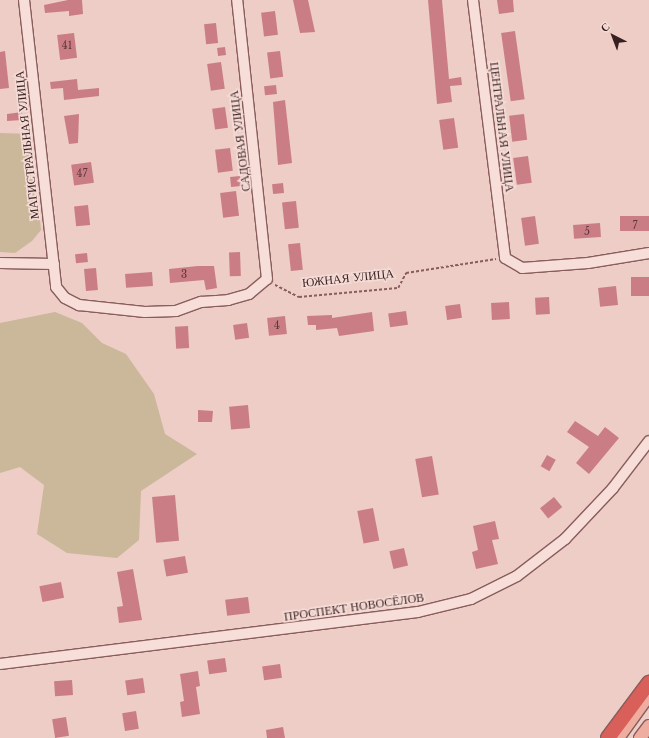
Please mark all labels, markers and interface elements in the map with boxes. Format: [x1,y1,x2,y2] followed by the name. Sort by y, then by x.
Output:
[593,16,633,56] north arrow
[597,19,613,35] text: С
[62,40,72,52] house number: 41
[487,61,517,193] street label: ЦЕНТРАЛЬНАЯ УЛИЦА
[12,70,42,220] street label: МАГИСТРАЛЬНАЯ УЛИЦА
[227,90,253,192] street label: САДОВАЯ УЛИЦА
[77,168,87,180] house number: 47
[632,220,638,232] house number: 7
[584,226,590,238] house number: 5
[301,266,395,290] street label: ЮЖНАЯ УЛИЦА
[181,269,187,281] house number: 3
[274,320,280,332] house number: 4
[283,590,425,624] street label: ПРОСПЕКТ НОВОСЁЛОВ

